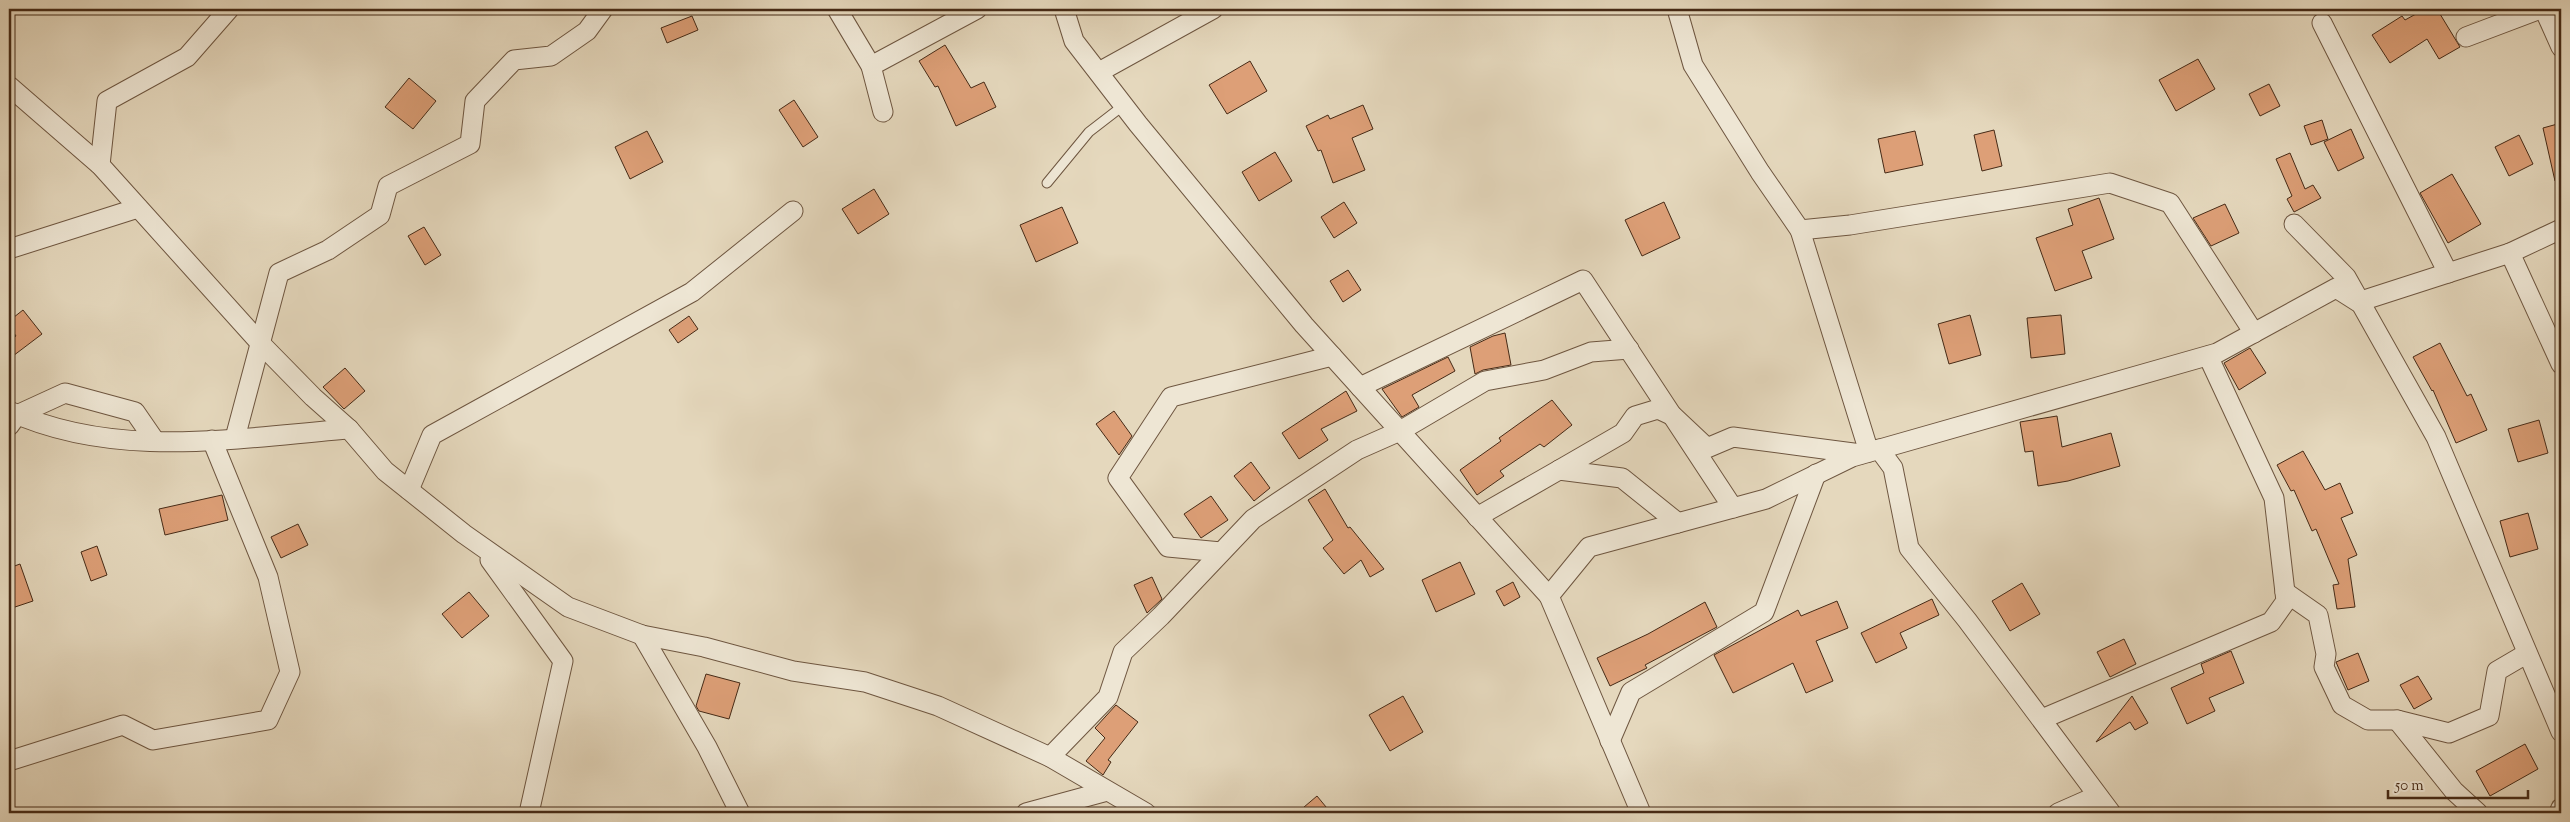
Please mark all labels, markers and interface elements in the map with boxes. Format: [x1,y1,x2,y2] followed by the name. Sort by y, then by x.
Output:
[2388,767,2528,799] scale bar
[2394,776,2424,797] text: 50 m

